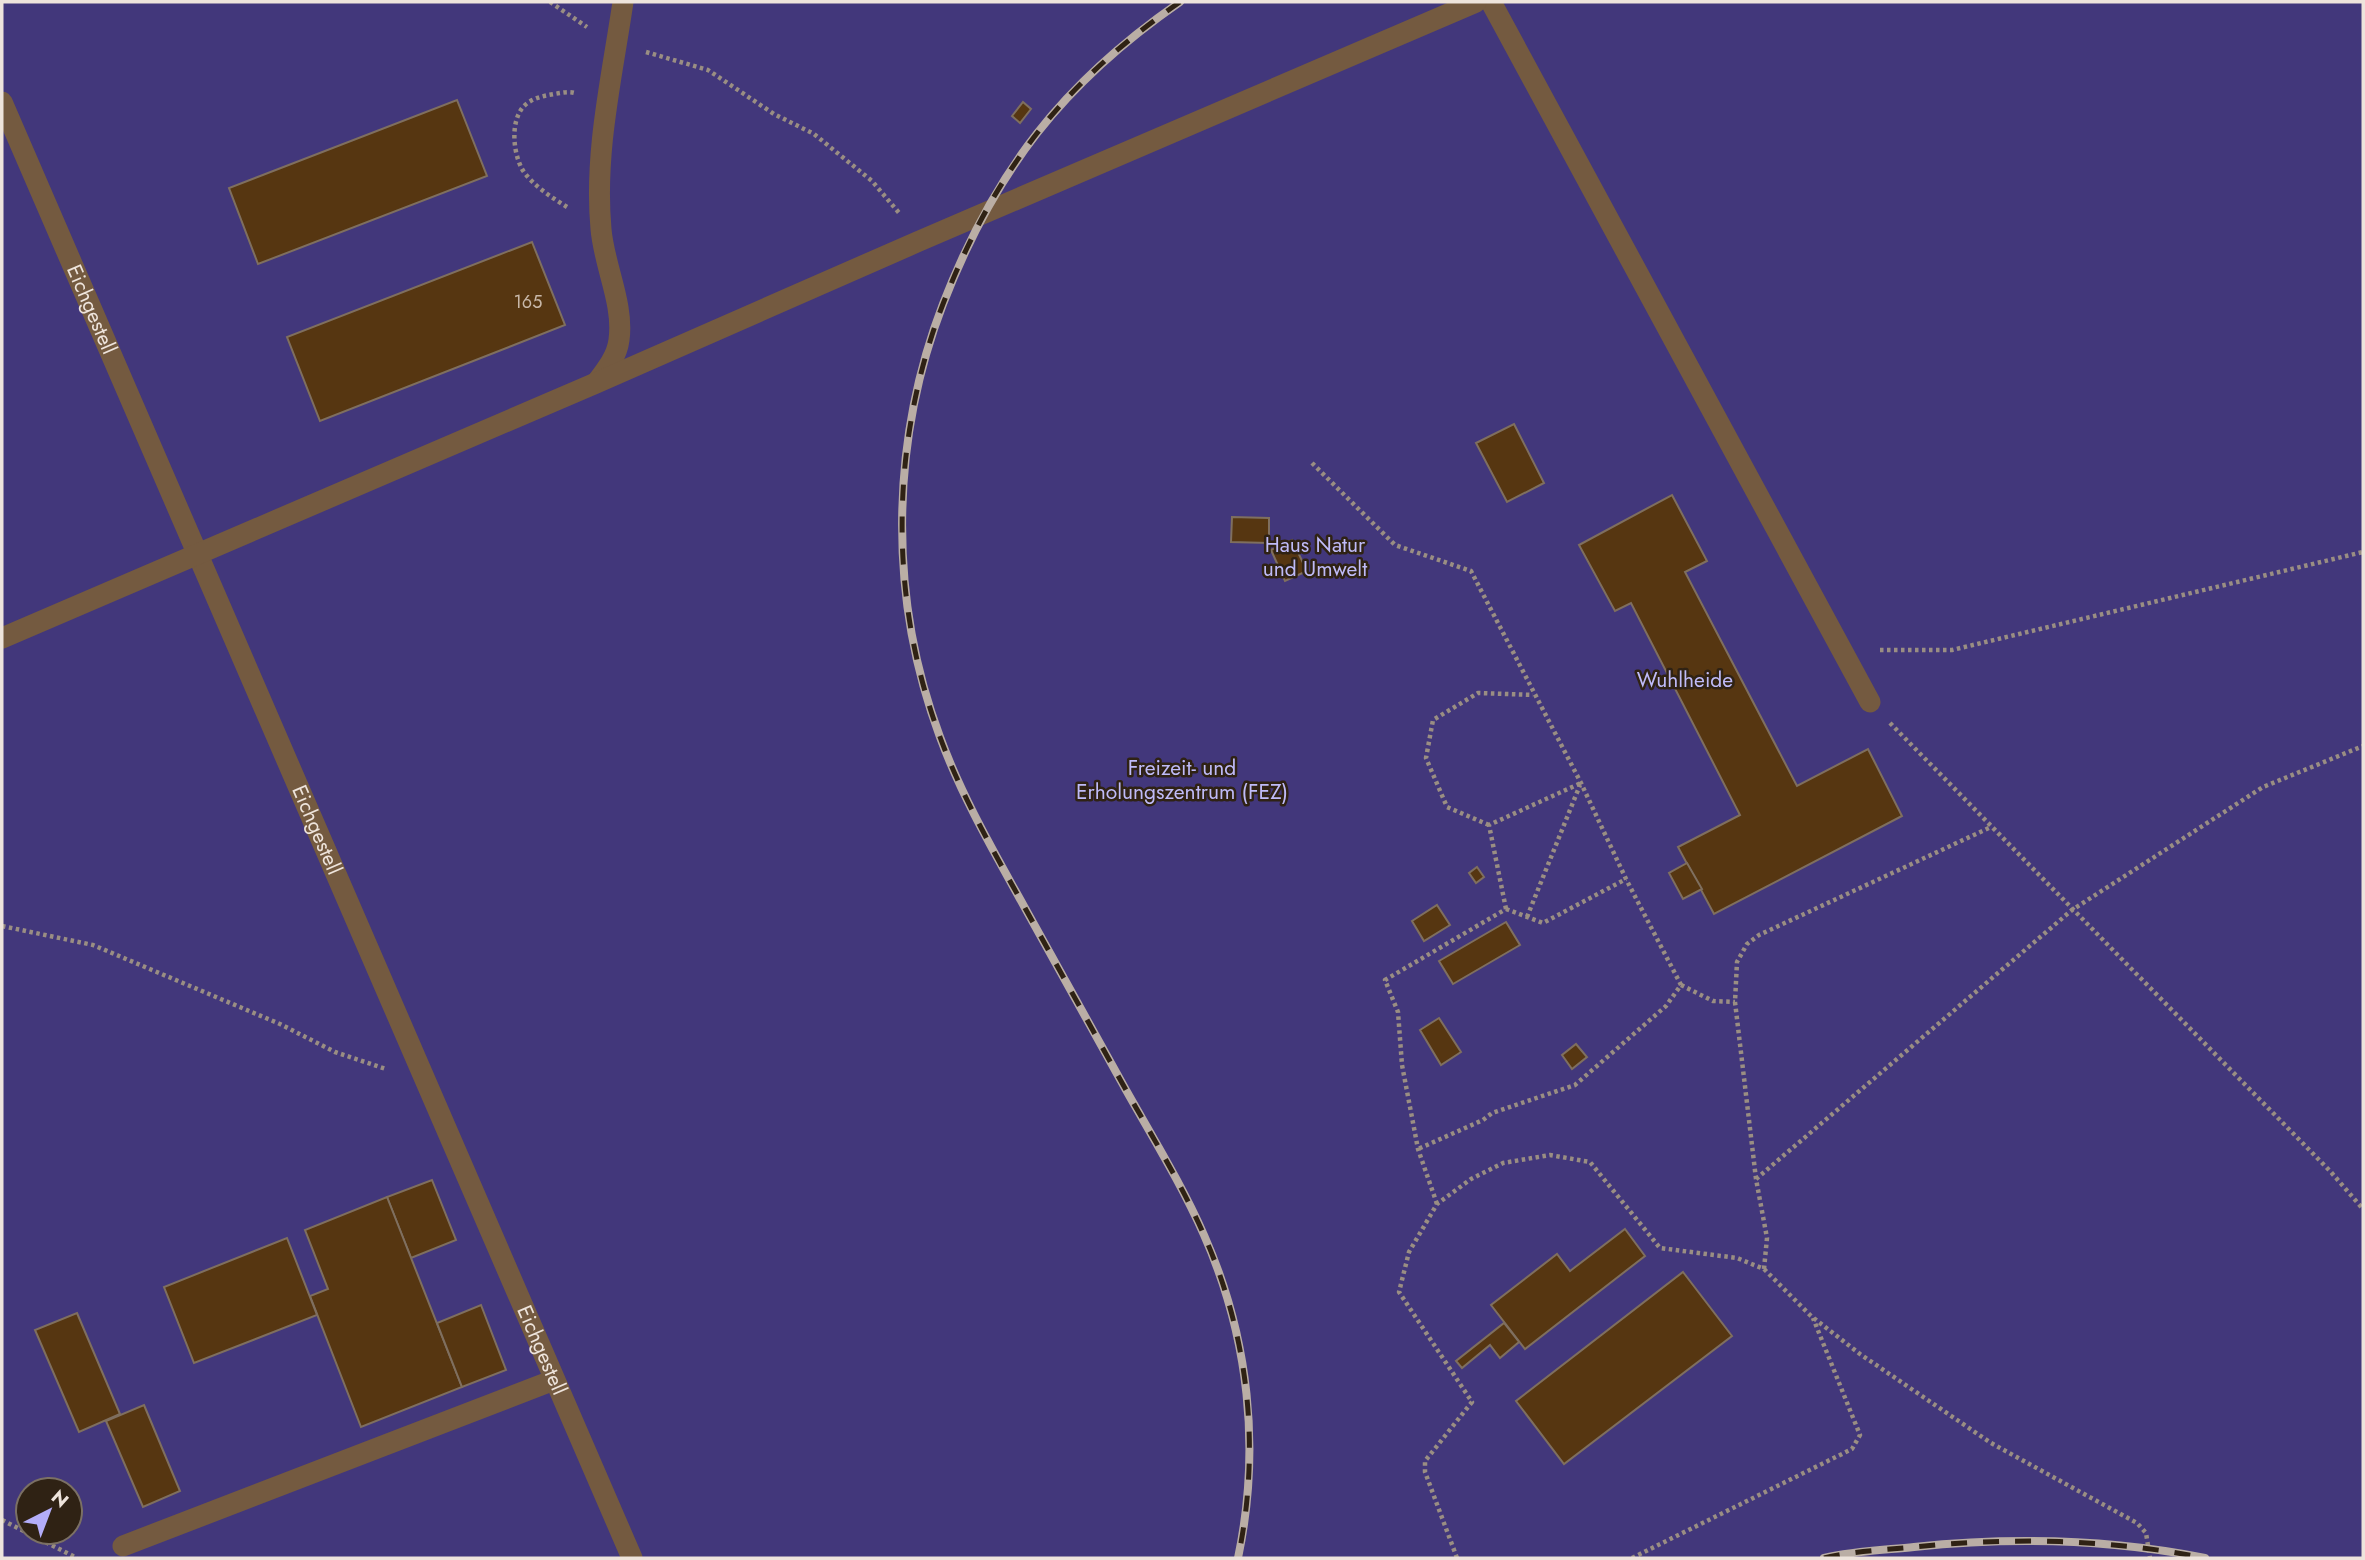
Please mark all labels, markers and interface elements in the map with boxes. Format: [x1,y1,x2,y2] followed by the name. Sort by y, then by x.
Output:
[59,260,124,359] street label: Eichgestell
[514,289,542,315] house number: 165
[1263,530,1367,584] park label: Haus Natur und Umwelt
[1637,665,1733,695] park label: Wuhlheide
[1076,753,1288,807] park label: Freizeit- und Erholungszentrum (FEZ)
[284,780,350,879] street label: Eichgestell
[509,1301,575,1400] street label: Eichgestell
[14,1476,84,1546] north arrow
[45,1484,75,1514] text: N

